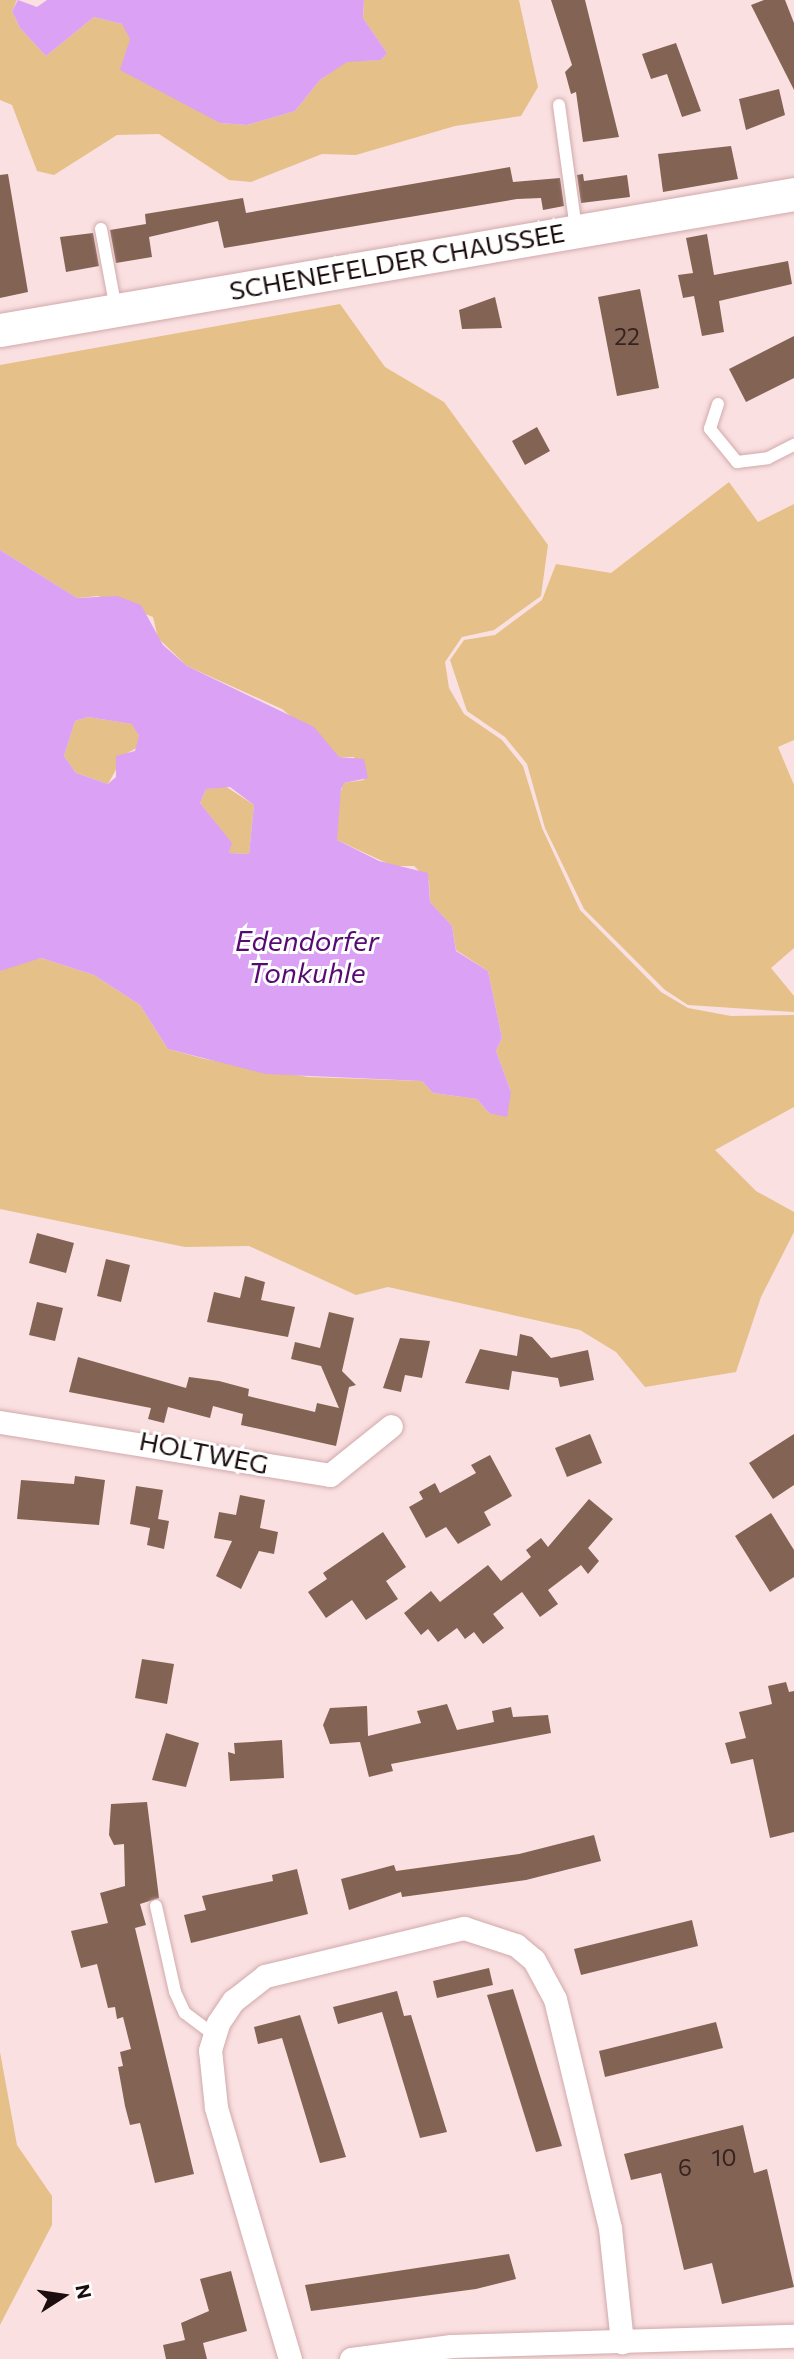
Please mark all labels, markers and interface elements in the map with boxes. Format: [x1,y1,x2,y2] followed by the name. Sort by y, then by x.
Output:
[227,216,567,306] street label: SCHENEFELDER CHAUSSEE
[614,322,640,350] house number: 22
[235,923,379,989] water label: Edendorfer Tonkuhle
[137,1424,271,1480] street label: HOLTWEG
[712,2143,736,2171] house number: 10
[678,2153,692,2181] house number: 6
[28,2261,98,2331] north arrow
[71,2282,97,2301] text: N

